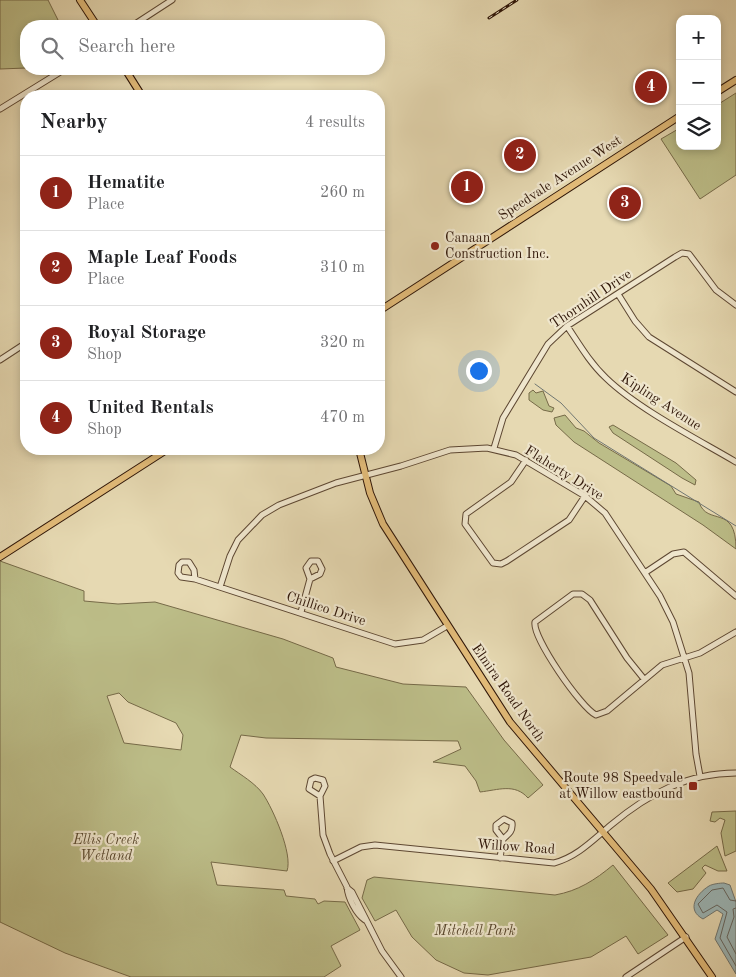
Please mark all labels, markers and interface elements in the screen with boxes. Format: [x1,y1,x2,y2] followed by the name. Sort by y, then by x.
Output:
[676,15,721,150] map controls
[676,15,721,60] button: +
[20,20,385,75] search box
[38,34,66,62] icon: search
[78,38,175,57] text: Search here
[676,60,721,105] button: −
[635,68,667,106] pin: 4
[676,105,721,150] button: layers
[40,112,108,133] text: Nearby
[305,115,365,131] text: 4 results
[496,133,624,223] street label: Speedvale Avenue West
[504,136,536,174] pin: 2
[451,168,483,206] pin: 1
[87,174,165,193] text: Hematite
[609,184,641,222] pin: 3
[51,185,61,201] text: 1
[320,185,365,201] text: 260 m
[87,197,124,213] text: Place
[445,231,549,261] place label: Canaan Construction Inc.
[429,240,441,252] marker: Canaan Construction Inc.
[87,249,237,268] text: Maple Leaf Foods
[51,260,61,276] text: 2
[320,260,365,276] text: 310 m
[548,267,634,331] street label: Thornhill Drive
[87,272,124,288] text: Place
[87,324,206,343] text: Royal Storage
[51,335,61,351] text: 3
[320,335,365,351] text: 320 m
[87,347,122,363] text: Shop
[466,358,492,384] your location
[618,371,704,433] street label: Kipling Avenue
[87,399,214,418] text: United Rentals
[51,410,61,426] text: 4
[320,410,365,426] text: 470 m
[87,422,122,438] text: Shop
[522,443,606,503] street label: Flaherty Drive
[285,590,367,628] street label: Chillico Drive
[469,641,547,745] street label: Elmira Road North
[559,771,683,801] place label: Route 98 Speedvale at Willow eastbound
[687,780,699,792] marker: Route 98 Speedvale at Willow eastbound
[72,833,139,863] park label: Ellis Creek Wetland
[476,837,556,857] street label: Willow Road
[433,924,516,938] park label: Mitchell Park

